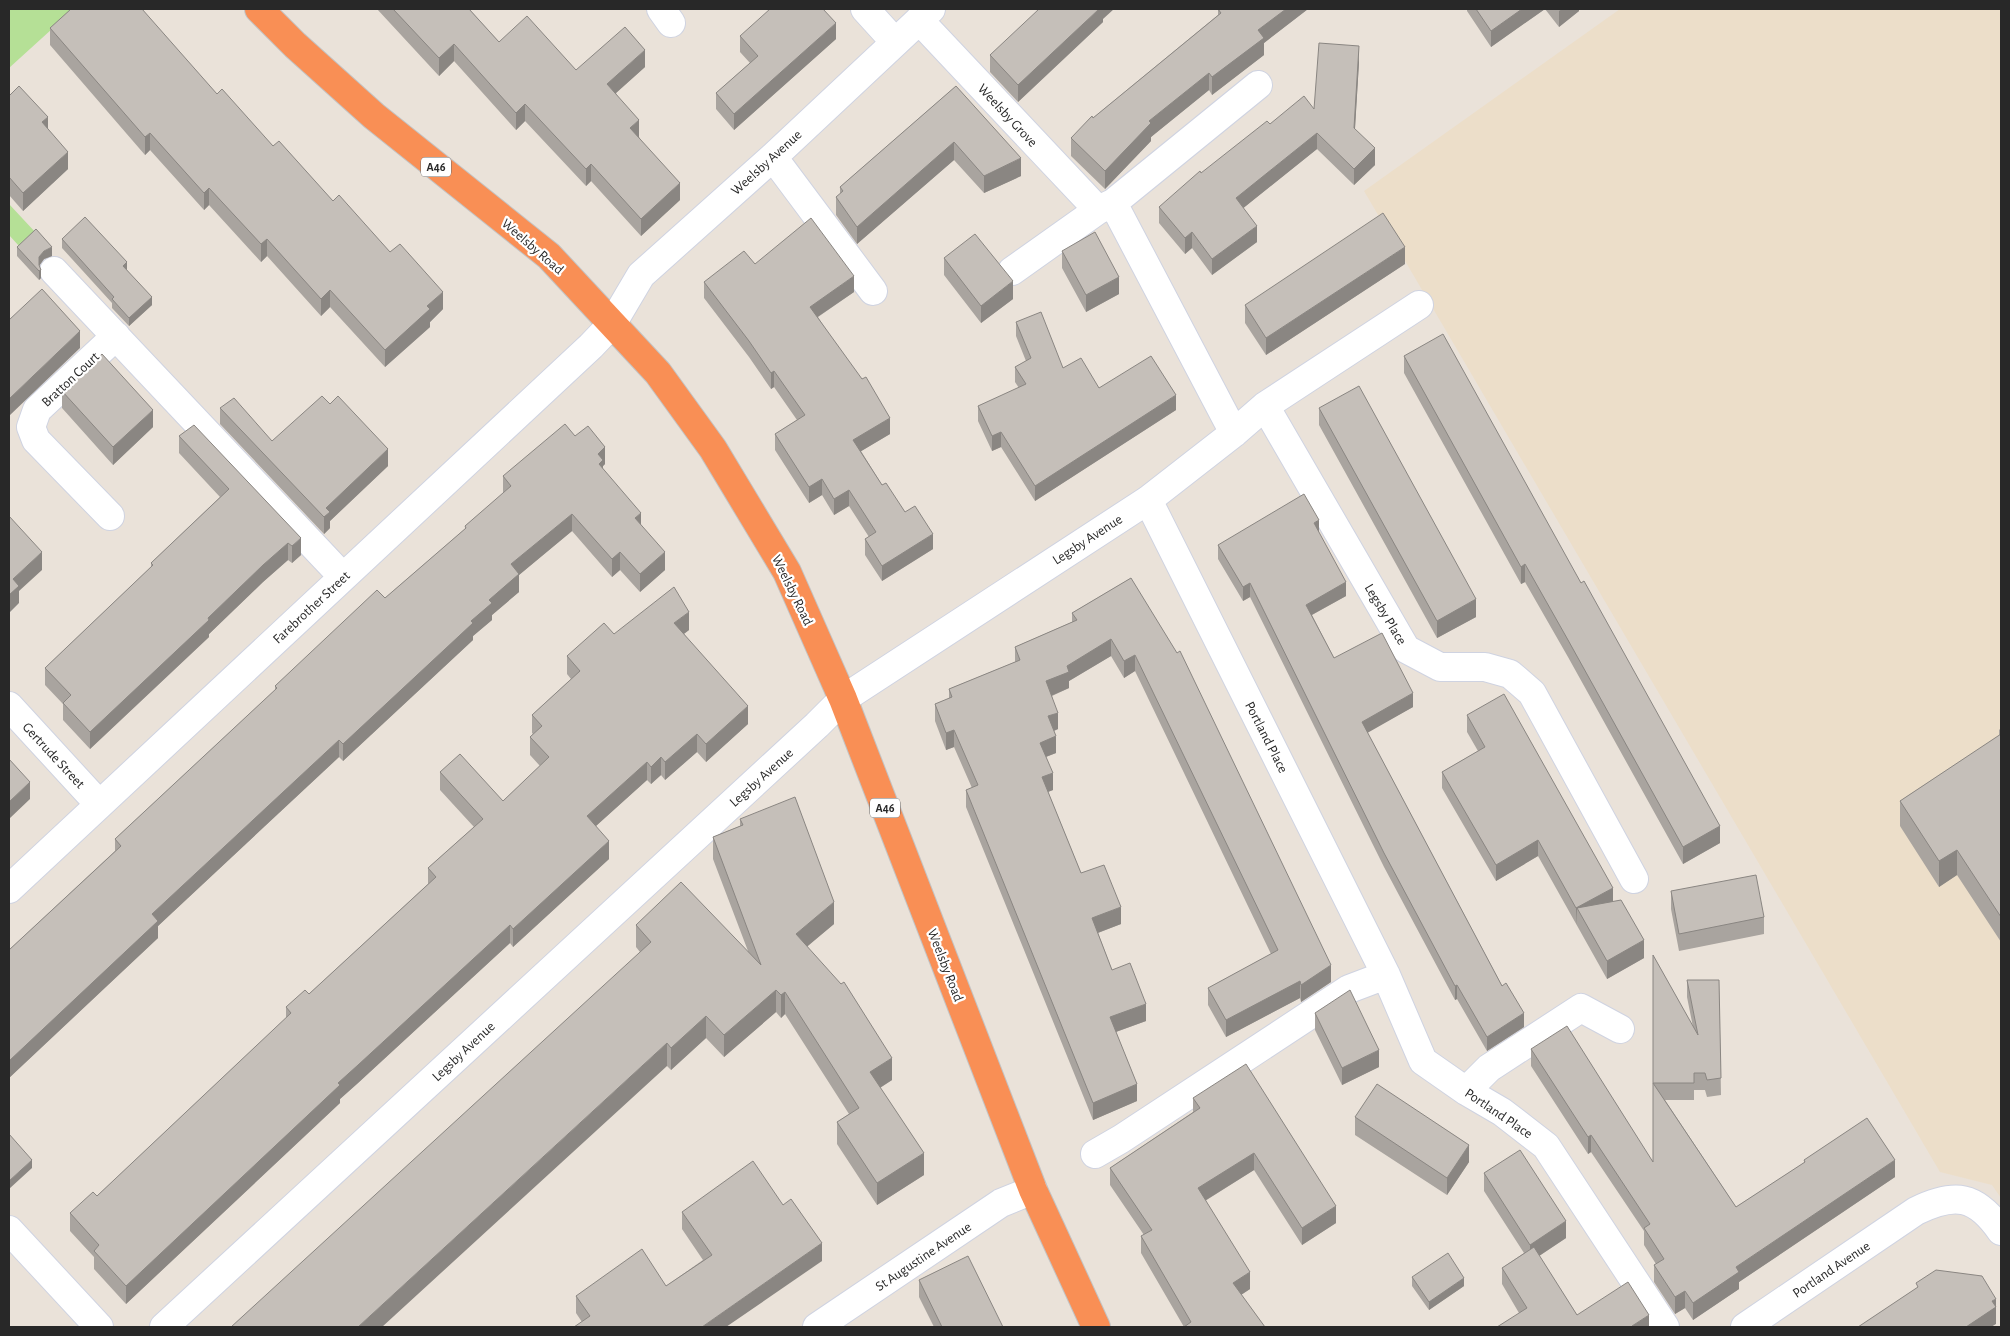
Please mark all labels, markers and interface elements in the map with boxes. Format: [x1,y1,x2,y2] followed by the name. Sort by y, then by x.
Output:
[975,82,1040,150] street label: Weelsby Grove
[729,128,805,198] street label: Weelsby Avenue
[421,158,451,176] road number: A46
[499,216,566,277] street label: Weelsby Road
[39,349,103,410] street label: Bratton Court
[1050,512,1125,568] street label: Legsby Avenue
[769,553,815,628] street label: Weelsby Road
[271,568,353,647] street label: Farebrother Street
[1362,582,1409,647] street label: Legsby Place
[1242,700,1290,775] street label: Portland Place
[19,720,87,792] street label: Gertrude Street
[727,746,796,810] street label: Legsby Avenue
[870,798,900,818] road number: A46
[925,927,965,1004] street label: Weelsby Road
[430,1019,498,1084] street label: Legsby Avenue
[1462,1086,1535,1141] street label: Portland Place
[873,1220,974,1294] street label: St Augustine Avenue
[1790,1239,1873,1301] street label: Portland Avenue

